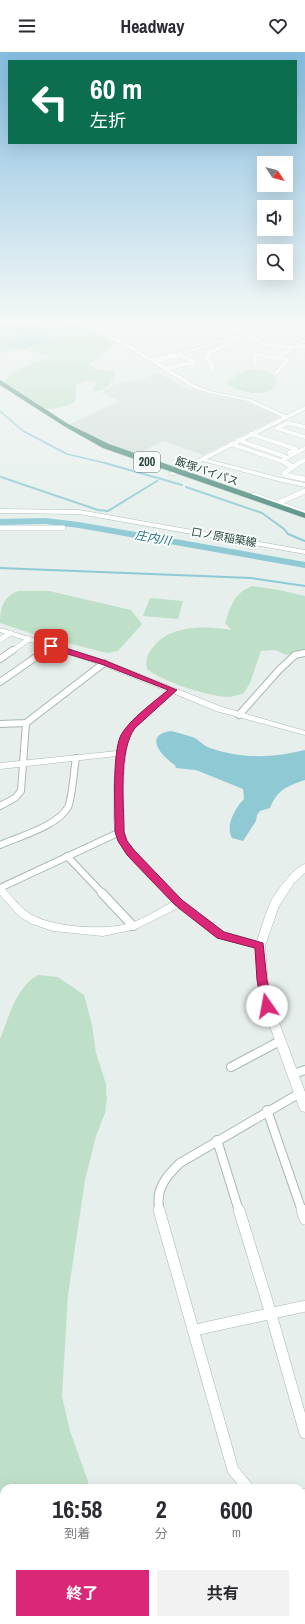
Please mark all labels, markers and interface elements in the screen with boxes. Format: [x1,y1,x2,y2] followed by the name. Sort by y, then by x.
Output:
[121,14,185,39] text: Headway
[16,15,38,37] icon: menu
[267,15,289,37] icon: heart
[90,70,142,108] text: 60 m
[24,76,76,128] icon: left
[90,108,126,133] text: 左折
[257,156,293,192] north arrow
[257,156,293,280] map controls
[257,200,293,236] button: sound
[257,244,293,280] button: search
[134,452,160,472] road number: 200
[174,454,240,488] street label: 飯塚バイパス
[190,524,258,550] street label: 口ノ原稲築線
[134,527,174,549] water label: 庄内川
[34,629,68,663] pin
[40,635,62,657] icon: arrive
[246,985,288,1027] position arrow
[52,1493,103,1525] text: 16:58
[156,1493,167,1525] text: 2
[220,1494,253,1526] text: 600
[232,1524,241,1541] text: m
[64,1525,90,1542] text: 到着
[155,1525,168,1542] text: 分
[16,1570,149,1616] button: 終了
[157,1570,289,1616] button: 共有

